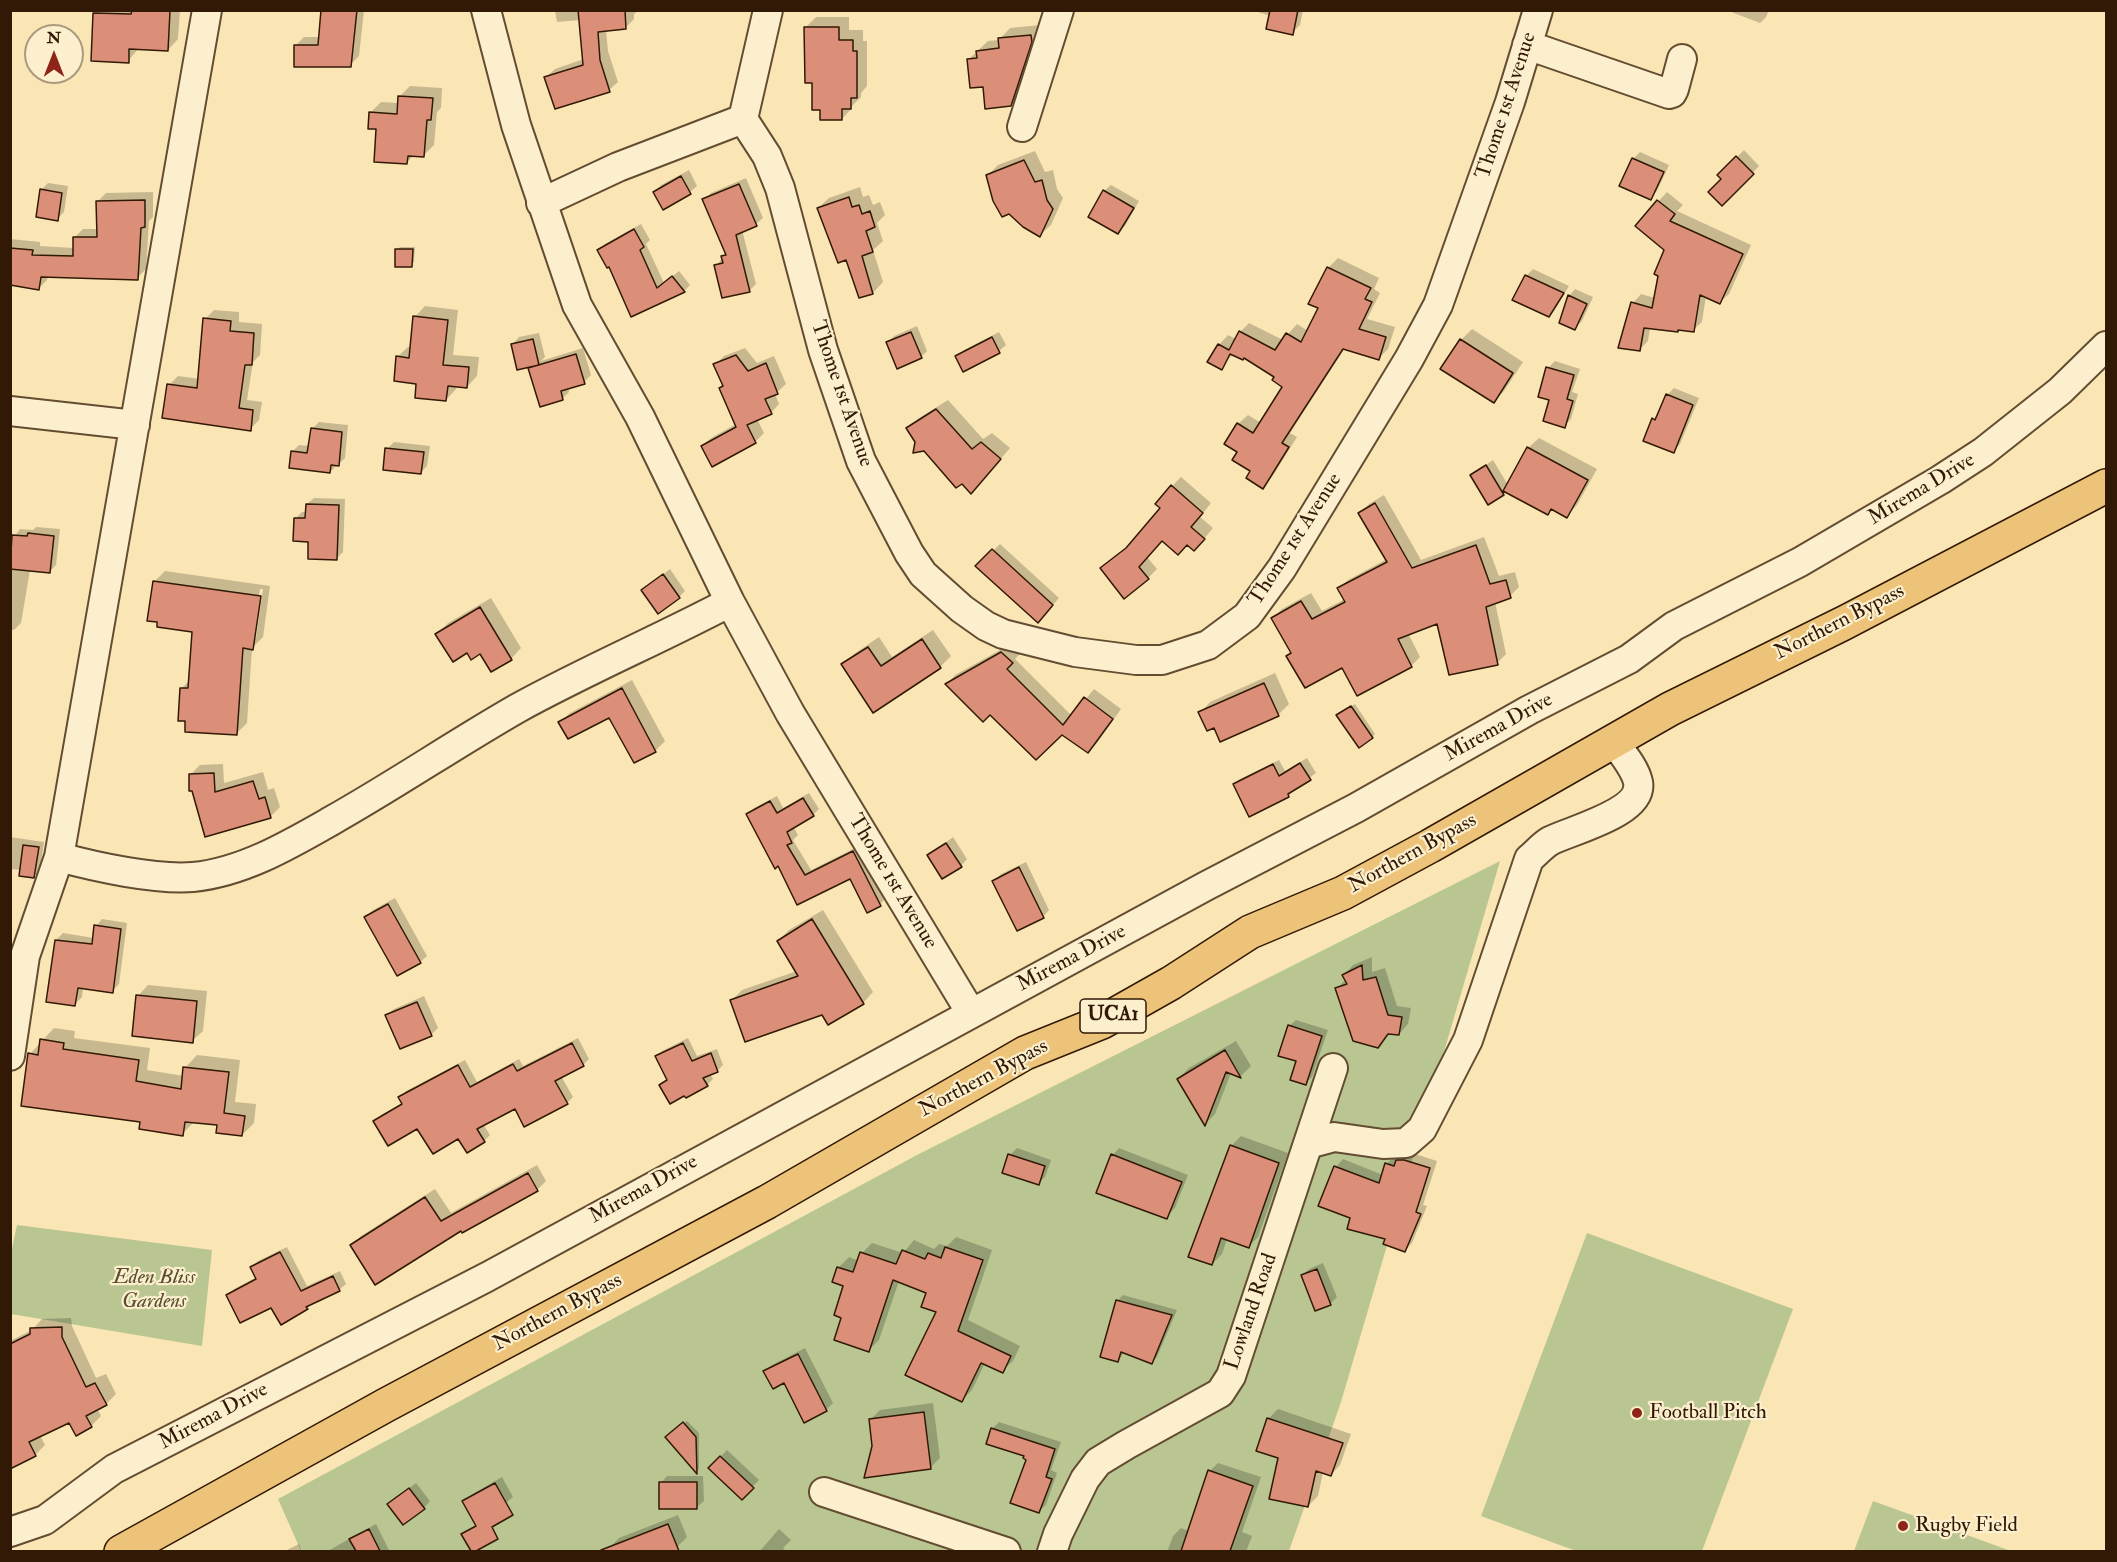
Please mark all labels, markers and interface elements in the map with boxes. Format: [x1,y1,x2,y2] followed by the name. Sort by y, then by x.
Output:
[24,24,84,84] north arrow
[47,28,61,48] text: N
[1471,29,1543,183] street label: Thome 1st Avenue
[804,318,878,470] street label: Thome 1st Avenue
[1864,448,1980,532] street label: Mirema Drive
[1244,469,1348,611] street label: Thome 1st Avenue
[1771,579,1909,667] street label: Northern Bypass
[1440,688,1558,768] street label: Mirema Drive
[1345,808,1481,900] street label: Northern Bypass
[842,810,942,954] street label: Thome 1st Avenue
[1013,920,1131,998] street label: Mirema Drive
[1080,999,1146,1033] road number: UCA1
[915,1034,1053,1124] street label: Northern Bypass
[585,1150,703,1230] street label: Mirema Drive
[1220,1250,1284,1374] street label: Lowland Road
[113,1265,195,1315] park label: Eden Bliss Gardens
[489,1268,627,1358] street label: Northern Bypass
[155,1378,273,1456] street label: Mirema Drive
[1649,1400,1767,1426] place label: Football Pitch
[1630,1406,1644,1420] marker: Football Pitch
[1915,1513,2018,1539] place label: Rugby Field
[1896,1519,1910,1533] marker: Rugby Field

